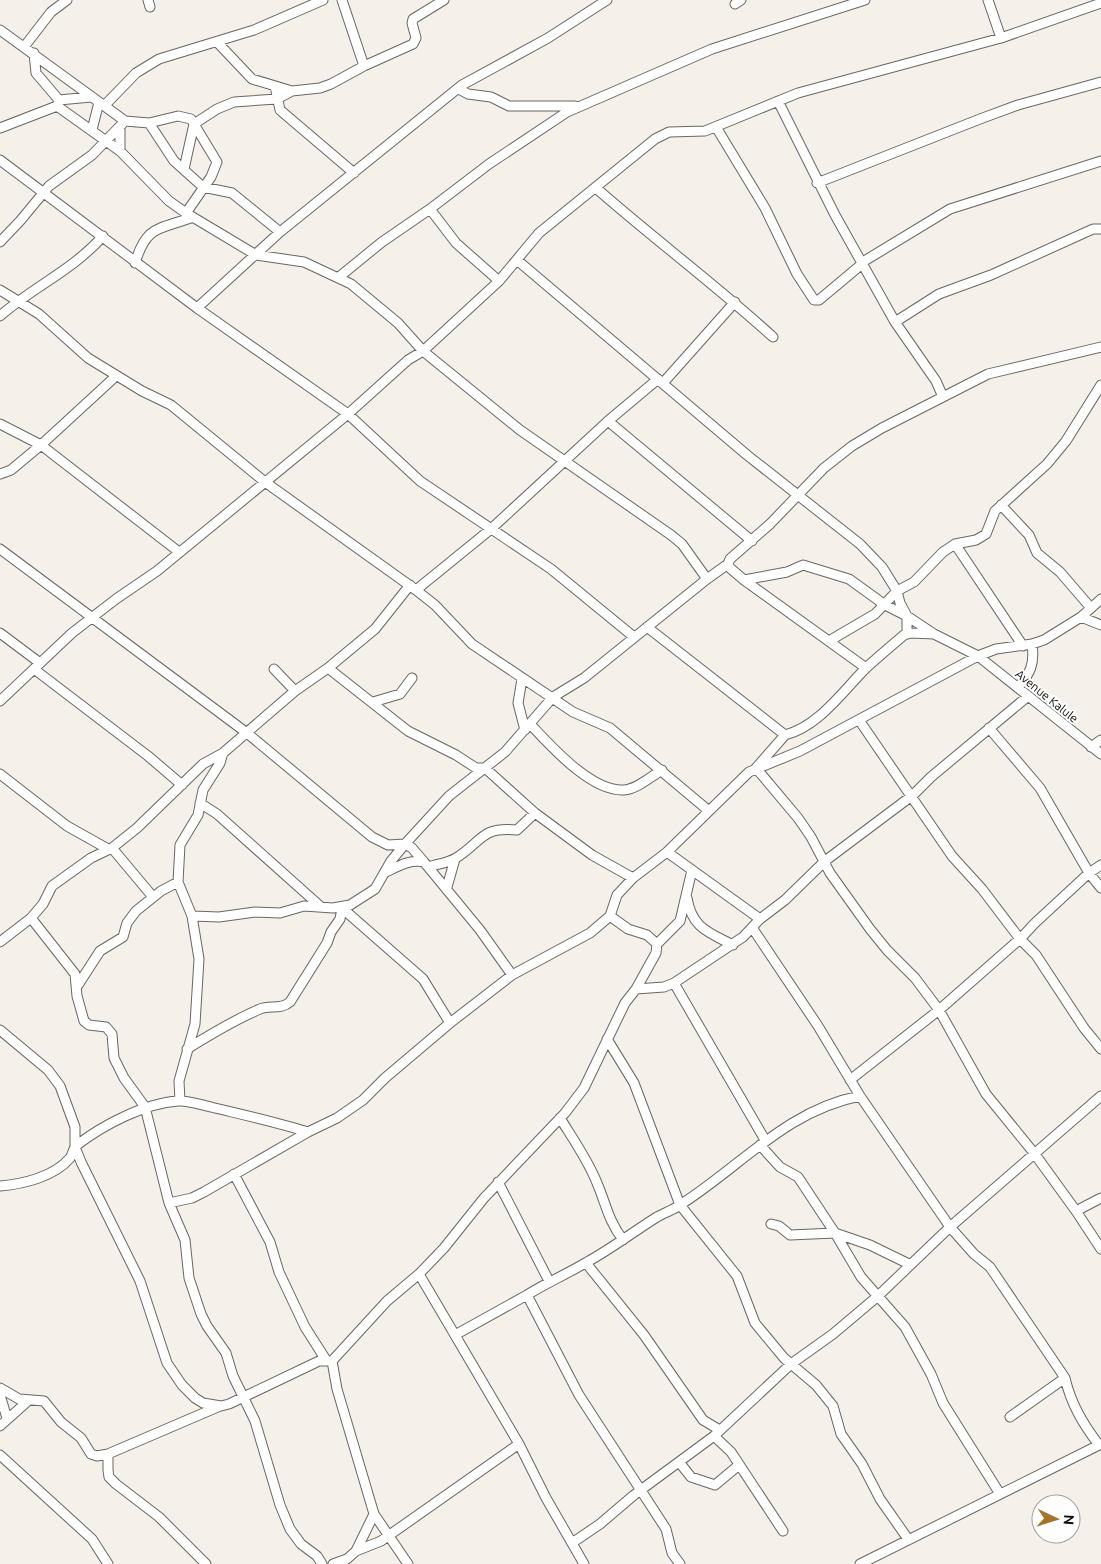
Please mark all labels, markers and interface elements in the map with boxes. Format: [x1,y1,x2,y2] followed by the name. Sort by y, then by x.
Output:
[1013,667,1081,725] street label: Avenue Kalule
[1031,1494,1081,1544] north arrow
[1061,1514,1077,1526] text: N

